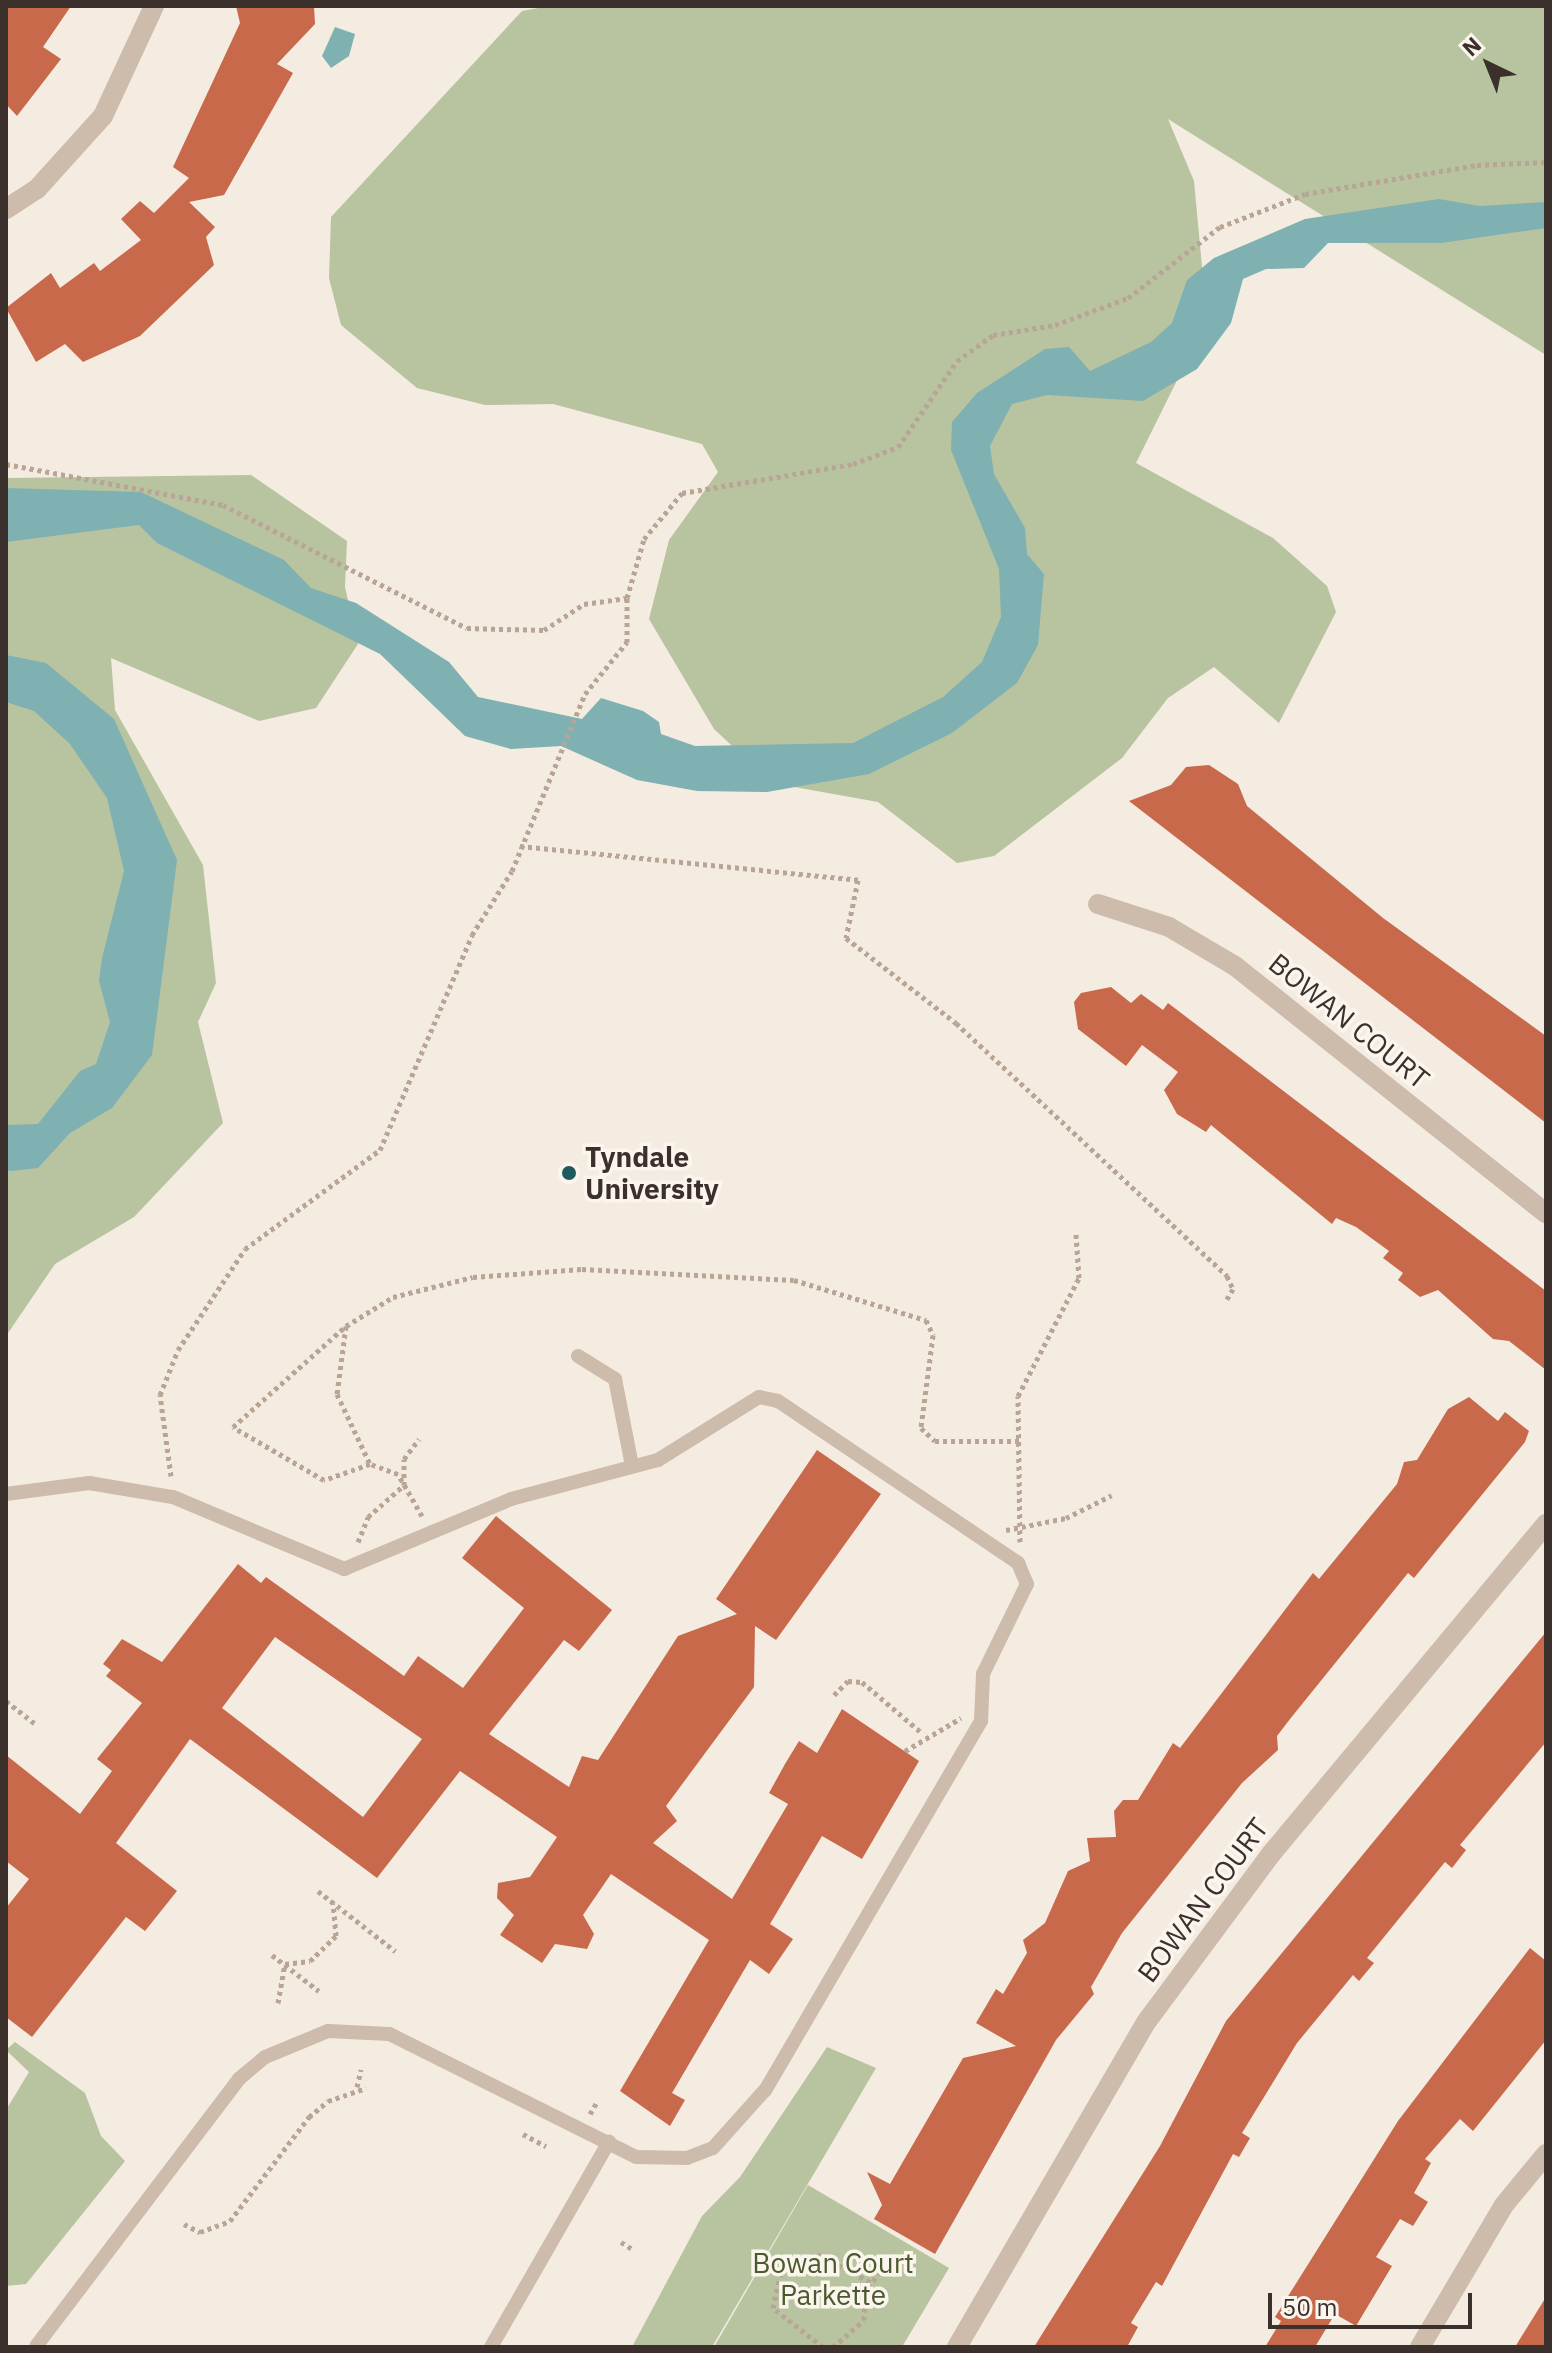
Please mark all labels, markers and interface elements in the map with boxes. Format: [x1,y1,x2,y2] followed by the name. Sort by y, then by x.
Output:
[1448,24,1528,104] north arrow
[1456,30,1487,62] text: N
[1262,946,1436,1096] street label: BOWAN COURT
[585,1140,719,1206] place label: Tyndale University
[560,1164,578,1182] marker: Tyndale University
[1130,1811,1276,1989] street label: BOWAN COURT
[752,2246,914,2312] park label: Bowan Court Parkette
[1272,2277,1476,2327] scale bar
[1282,2291,1337,2323] text: 50 m

